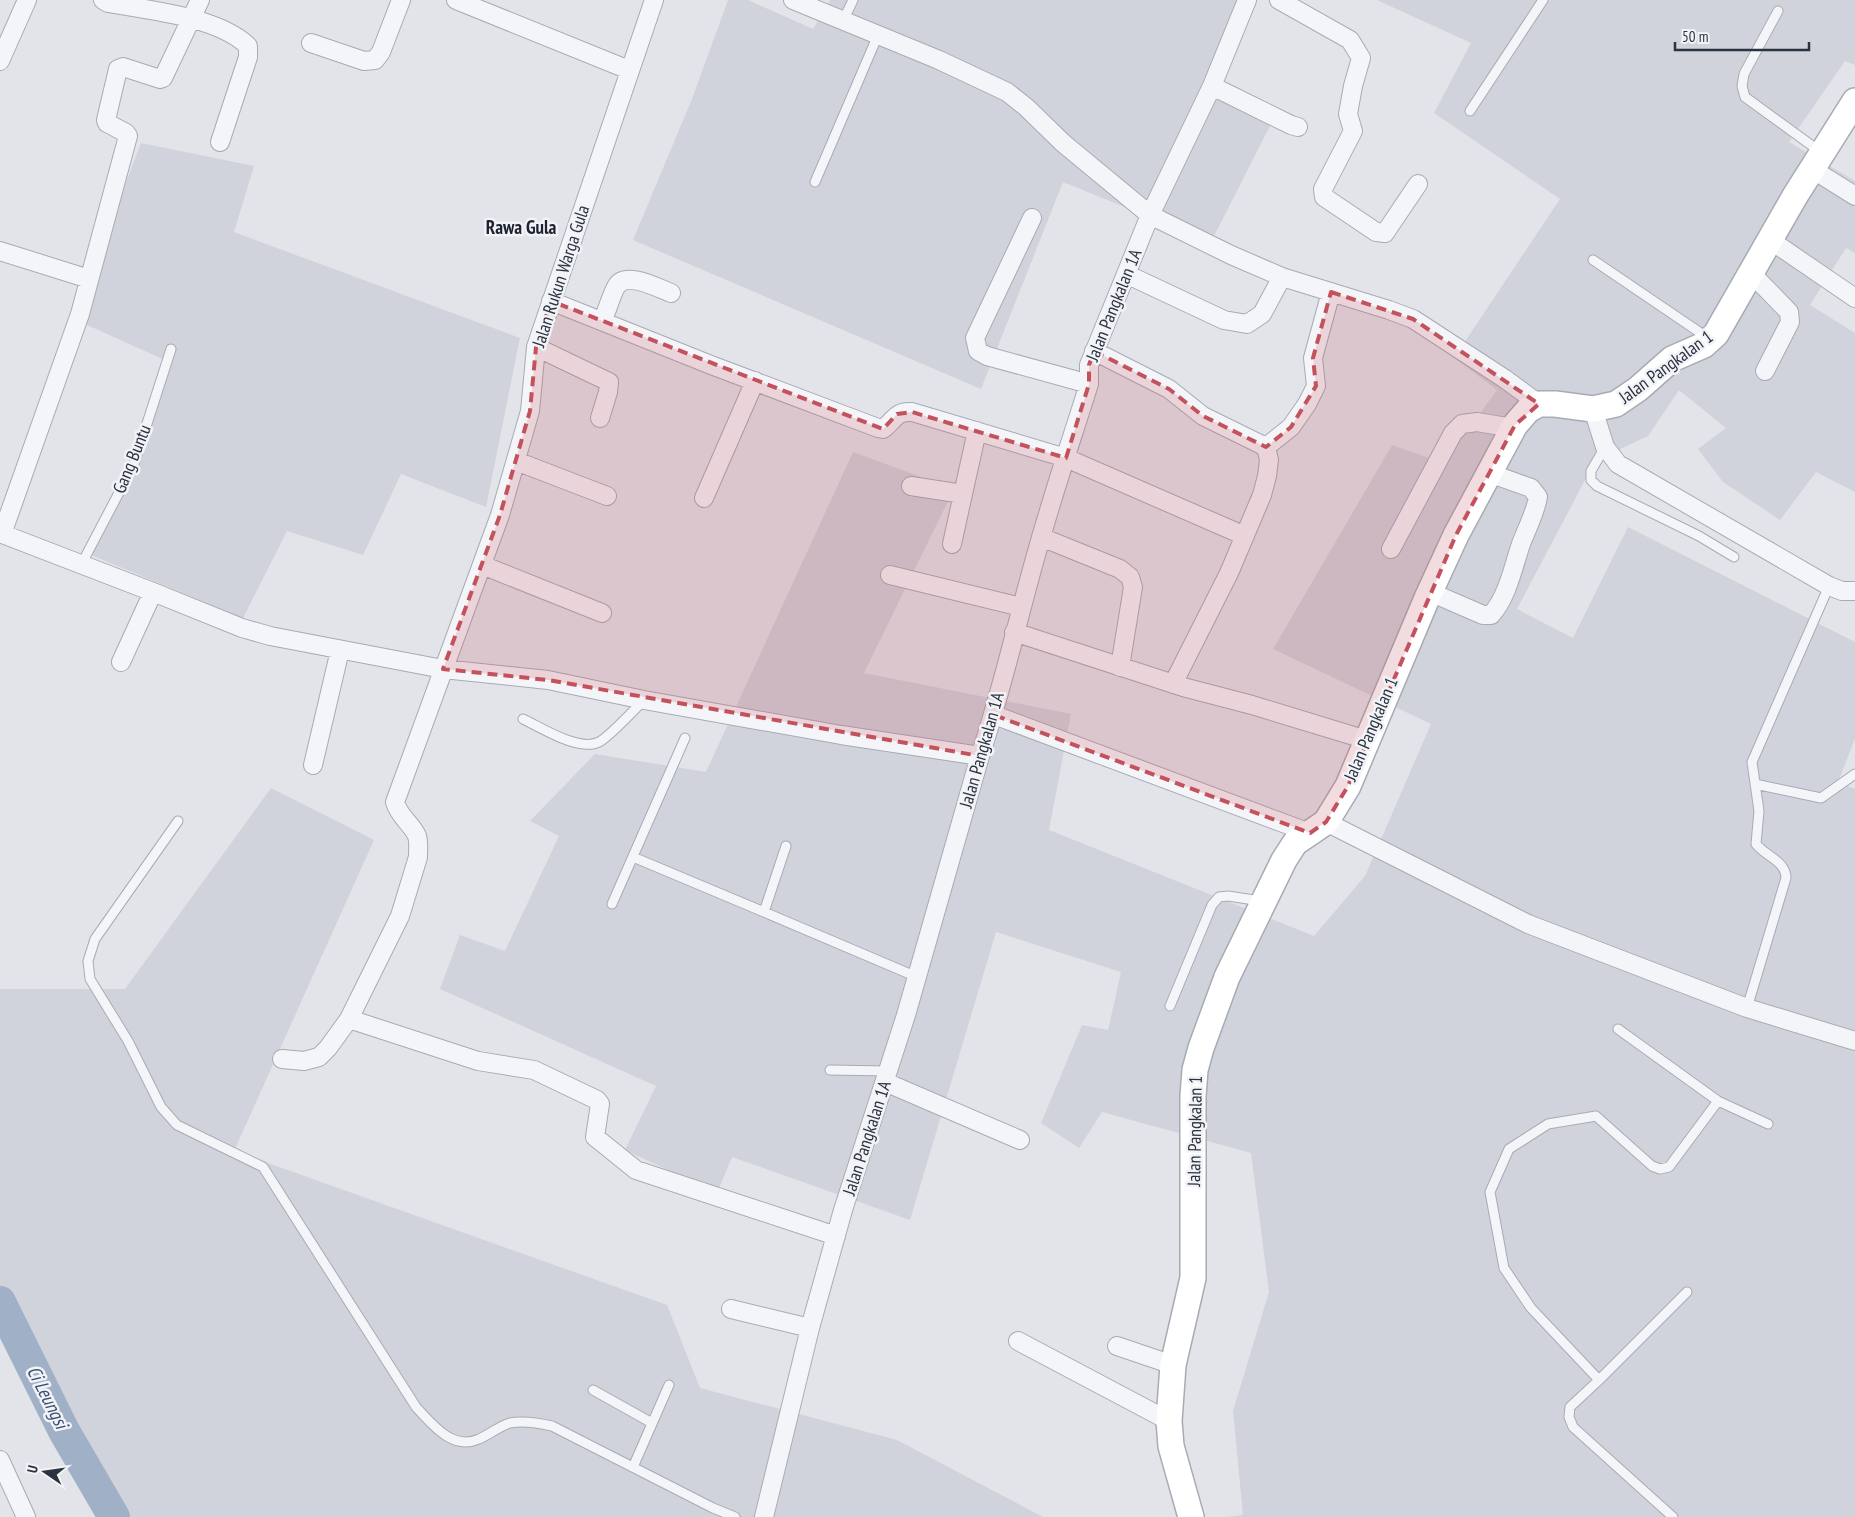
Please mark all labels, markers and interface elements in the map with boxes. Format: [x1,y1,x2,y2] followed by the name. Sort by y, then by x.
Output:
[1675,20,1809,52] scale bar
[1682,27,1708,46] text: 50 m
[526,202,594,351] street label: Jalan Rukun Warga Gula
[486,215,557,239] district label: Rawa Gula
[1080,245,1147,365] street label: Jalan Pangkalan 1A
[1613,325,1717,409] street label: Jalan Pangkalan 1
[107,421,156,497] street label: Gang Buntu
[1338,673,1403,785] street label: Jalan Pangkalan 1
[954,689,1009,811] street label: Jalan Pangkalan 1A
[1182,1076,1207,1187] street label: Jalan Pangkalan 1
[837,1077,896,1199] street label: Jalan Pangkalan 1A
[22,1362,75,1435] water label: Ci Leungsi
[20,1447,70,1497] north arrow
[23,1464,42,1475] text: U

